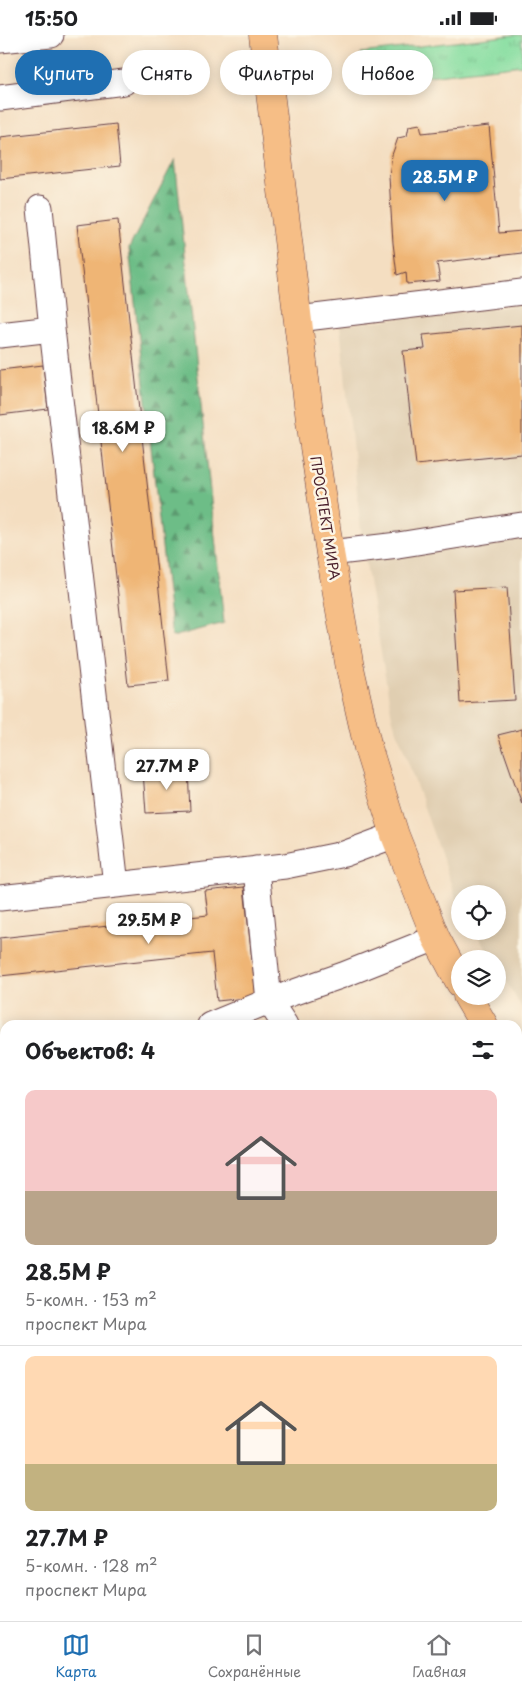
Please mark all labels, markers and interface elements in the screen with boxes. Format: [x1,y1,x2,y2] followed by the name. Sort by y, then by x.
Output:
[25,4,78,32] text: 15:50
[15,50,112,95] chip: Купить
[122,50,210,95] chip: Снять
[220,50,332,95] chip: Фильтры
[342,50,433,95] chip: Новое
[399,159,491,202] pin: 28.5M ₽
[412,164,478,188] text: 28.5M ₽
[77,411,169,453] pin: 18.6M ₽
[91,415,155,439] text: 18.6M ₽
[305,454,346,582] street label: ПРОСПЕКТ МИРА
[121,749,213,791] pin: 27.7M ₽
[135,753,199,777] text: 27.7M ₽
[451,885,506,1005] map controls
[451,885,506,940] button: locate
[103,903,195,945] pin: 29.5M ₽
[117,907,181,931] text: 29.5M ₽
[451,950,506,1005] button: layers
[25,1034,155,1066] text: Объектов: 4
[469,1036,497,1064] icon: filters
[216,1123,306,1213] icon: home
[25,1255,111,1287] text: 28.5M ₽
[25,1287,157,1311] text: 5-комн. · 153 m²
[25,1311,147,1335] text: проспект Мира
[216,1388,306,1478] icon: home
[25,1521,108,1553] text: 27.7M ₽
[25,1553,157,1577] text: 5-комн. · 128 m²
[25,1577,147,1601] text: проспект Мира
[56,1631,97,1682] tab: Карта
[208,1631,301,1682] tab: Сохранённые
[412,1631,466,1682] tab: Главная

